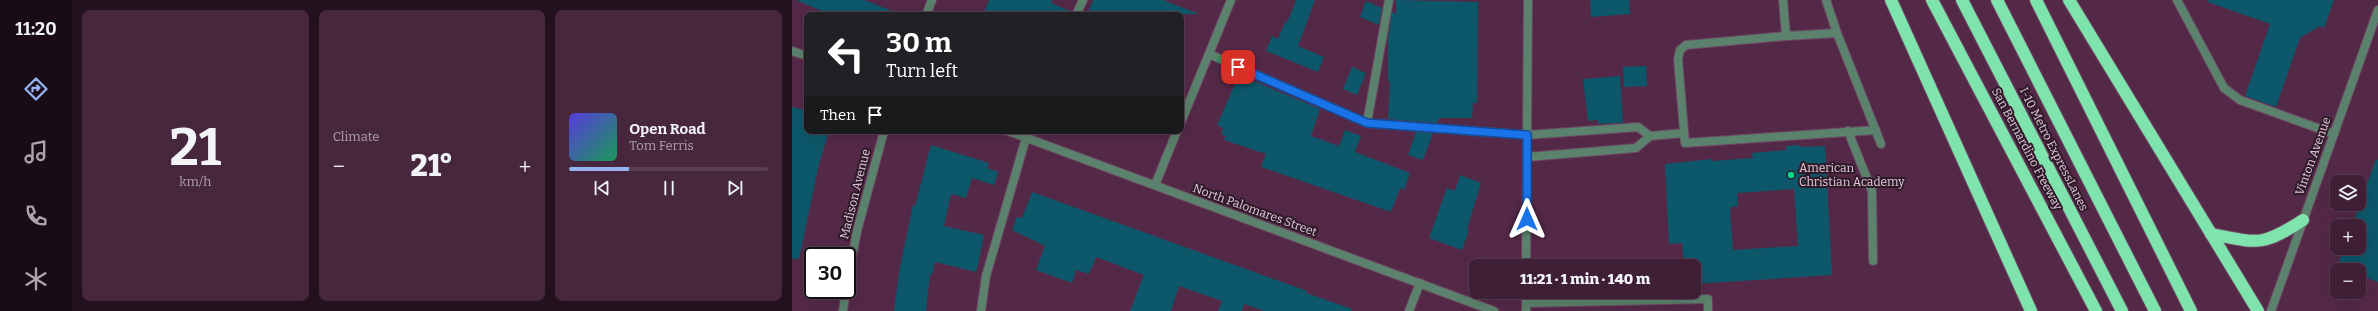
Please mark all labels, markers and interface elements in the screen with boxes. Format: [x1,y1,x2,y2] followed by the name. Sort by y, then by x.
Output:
[15,18,57,40] text: 11:20
[886,26,952,59] text: 30 m
[820,28,872,80] icon: left
[1221,50,1255,84] pin
[1227,56,1249,78] icon: arrive
[886,60,958,82] text: Turn left
[22,75,50,103] icon: directions
[2017,85,2091,213] street label: I-10 Metro ExpressLanes
[1989,86,2065,213] street label: San Bernardino Freeway
[864,104,886,126] icon: arrive
[820,106,856,124] text: Then
[2292,115,2334,197] street label: Vinton Avenue
[169,116,221,179] text: 21
[629,120,706,138] text: Open Road
[333,129,379,144] text: Climate
[22,138,50,166] icon: music
[629,138,694,153] text: Tom Ferris
[837,147,873,241] street label: Madison Avenue
[411,148,453,184] text: 21°
[333,153,345,180] text: −
[519,153,531,180] text: +
[1799,161,1905,189] place label: American Christian Academy
[1786,170,1796,180] marker: American Christian Academy
[179,174,211,189] text: km/h
[2330,175,2366,299] map controls
[2330,175,2366,211] button: layers
[591,177,613,199] icon: previous
[658,177,680,199] icon: pause
[724,177,746,199] icon: next
[1191,181,1320,239] street label: North Palomares Street
[1506,198,1548,240] position arrow
[22,202,50,230] icon: phone
[2330,219,2366,255] button: +
[804,247,856,299] speed limit sign: 30
[2330,263,2366,299] button: −
[22,265,50,293] icon: climate
[1520,270,1650,288] text: 11:21 · 1 min · 140 m

